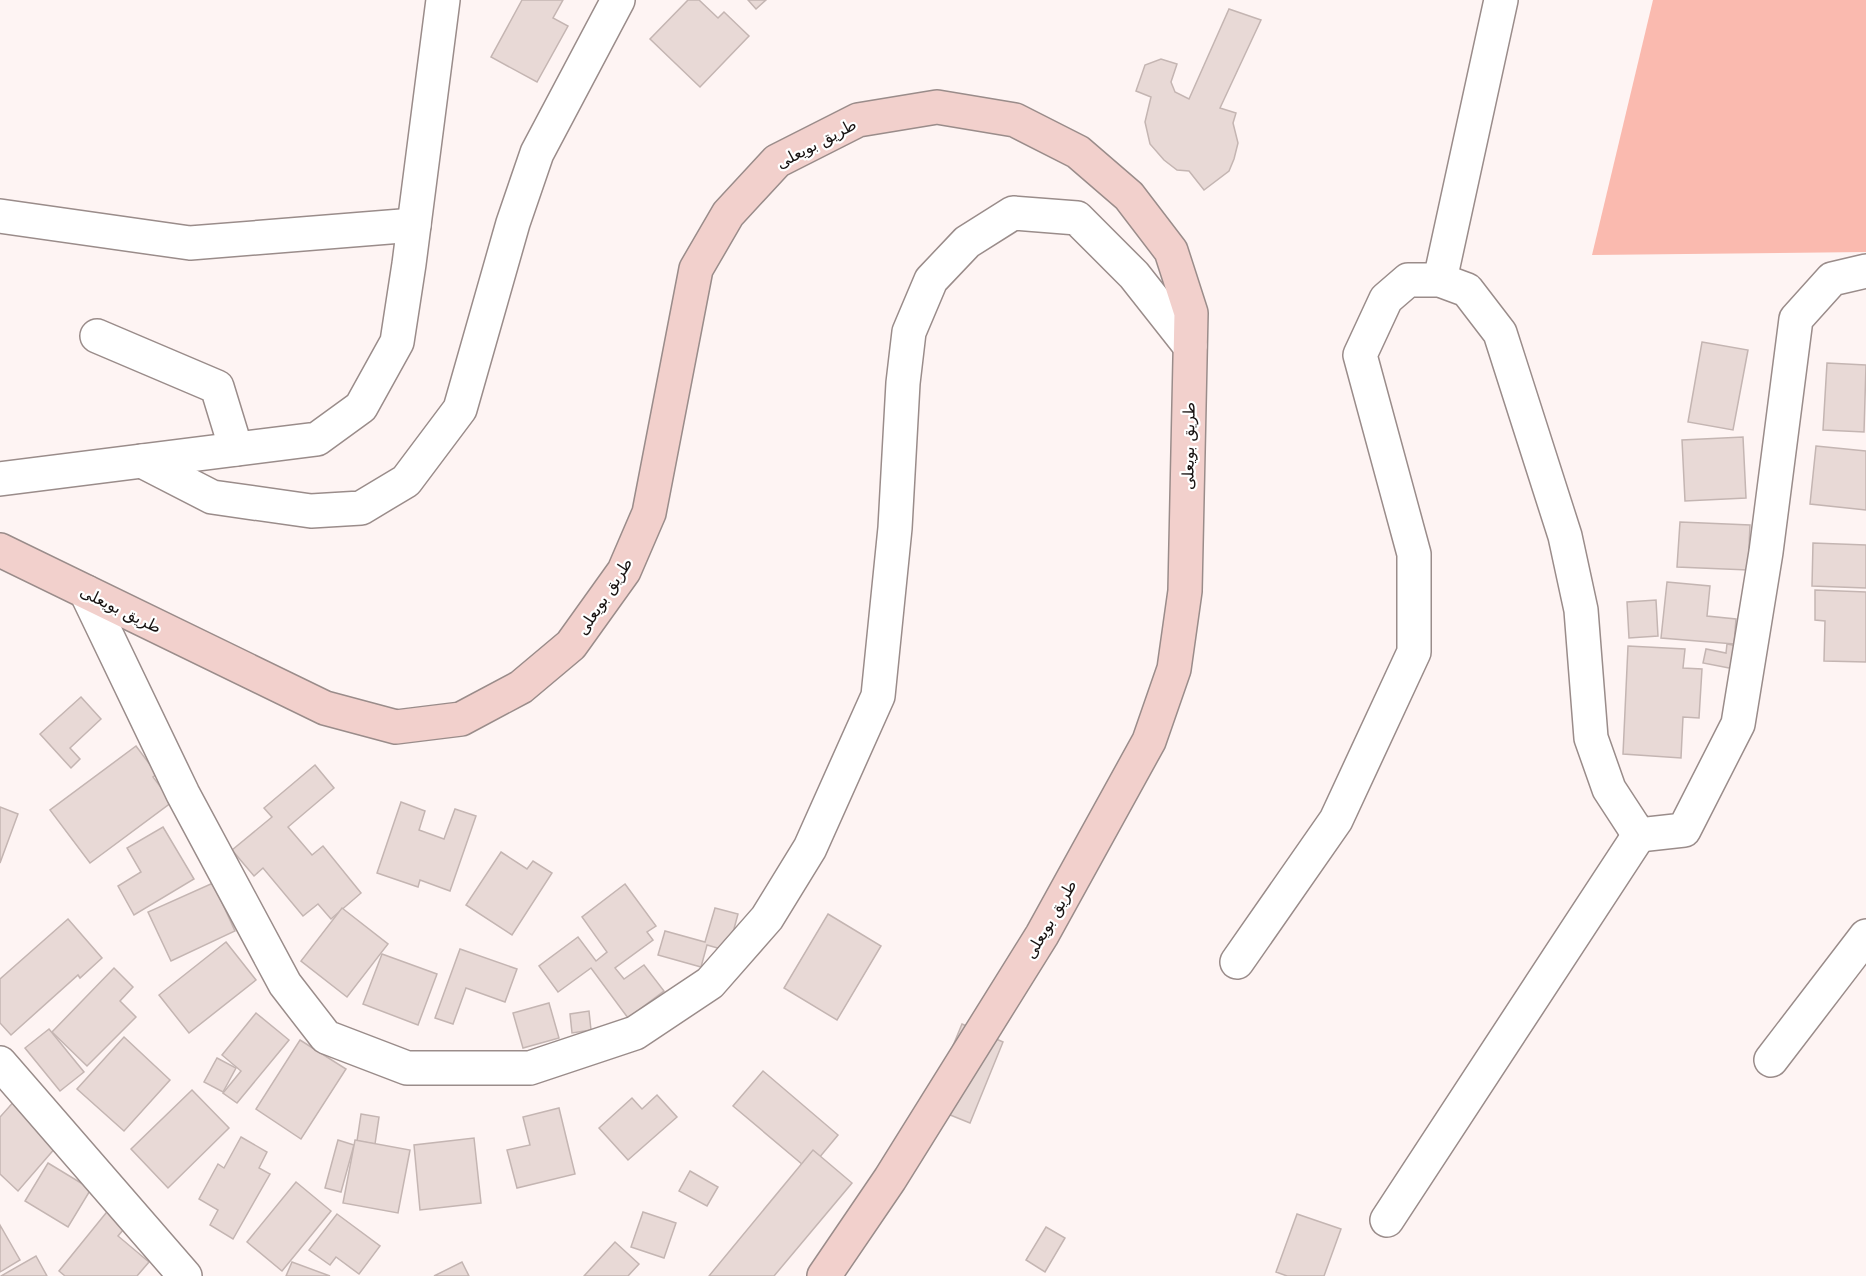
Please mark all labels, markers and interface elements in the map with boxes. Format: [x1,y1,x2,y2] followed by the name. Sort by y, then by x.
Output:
[773,114,860,173] street label: طريق بويعلى
[1178,402,1200,490] street label: طريق بويعلى
[572,554,637,639] street label: طريق بويعلى
[77,582,164,638] street label: طريق بويعلى
[1020,876,1082,963] street label: طريق بويعلى

